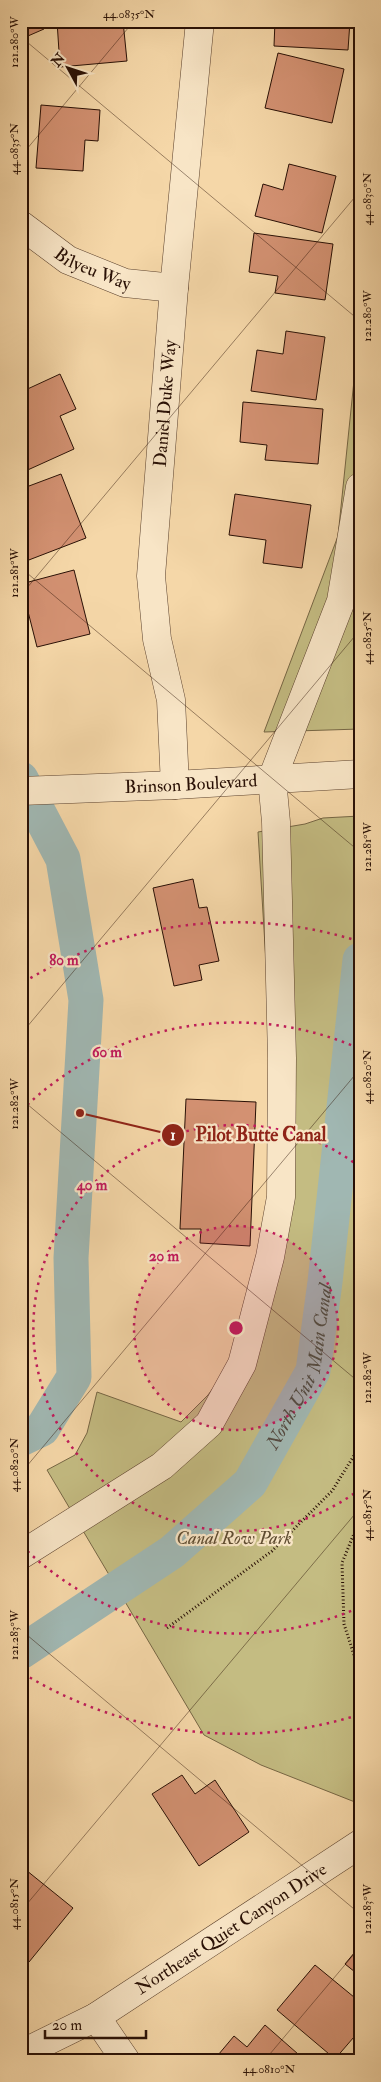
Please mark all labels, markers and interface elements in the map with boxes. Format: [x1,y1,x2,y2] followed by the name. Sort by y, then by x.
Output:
[103,7,155,22] text: 44.0835°N
[7,16,22,68] text: 121.280°W
[42,42,92,92] north arrow
[47,49,69,71] text: N
[7,123,22,175] text: 44.0835°N
[360,172,375,226] text: 44.0830°N
[49,243,133,296] street label: Bilyeu Way
[360,290,375,342] text: 121.280°W
[149,338,182,468] street label: Daniel Duke Way
[7,548,22,598] text: 121.281°W
[360,611,375,665] text: 44.0825°N
[124,769,258,799] street label: Brinson Boulevard
[360,822,375,872] text: 121.281°W
[49,951,79,970] text: 80 m
[92,1043,122,1062] text: 60 m
[360,1049,375,1104] text: 44.0820°N
[7,1078,22,1130] text: 121.282°W
[160,1118,336,1152] callout: Pilot Butte Canal
[196,1123,327,1147] text: Pilot Butte Canal
[170,1126,176,1145] text: 1
[76,1176,108,1195] text: 40 m
[149,1247,179,1266] text: 20 m
[260,1281,338,1454] water label: North Unit Main Canal
[227,1319,245,1337] centre of rings
[360,1352,375,1404] text: 121.282°W
[7,1437,22,1492] text: 44.0820°N
[360,1489,375,1541] text: 44.0815°N
[176,1527,292,1550] park label: Canal Row Park
[7,1609,22,1660] text: 121.283°W
[131,1858,332,2000] street label: Northeast Quiet Canyon Drive
[7,1878,22,1930] text: 44.0815°N
[360,1883,375,1934] text: 121.283°W
[45,2007,146,2039] scale bar
[52,2016,82,2035] text: 20 m
[243,2062,296,2077] text: 44.0810°N

